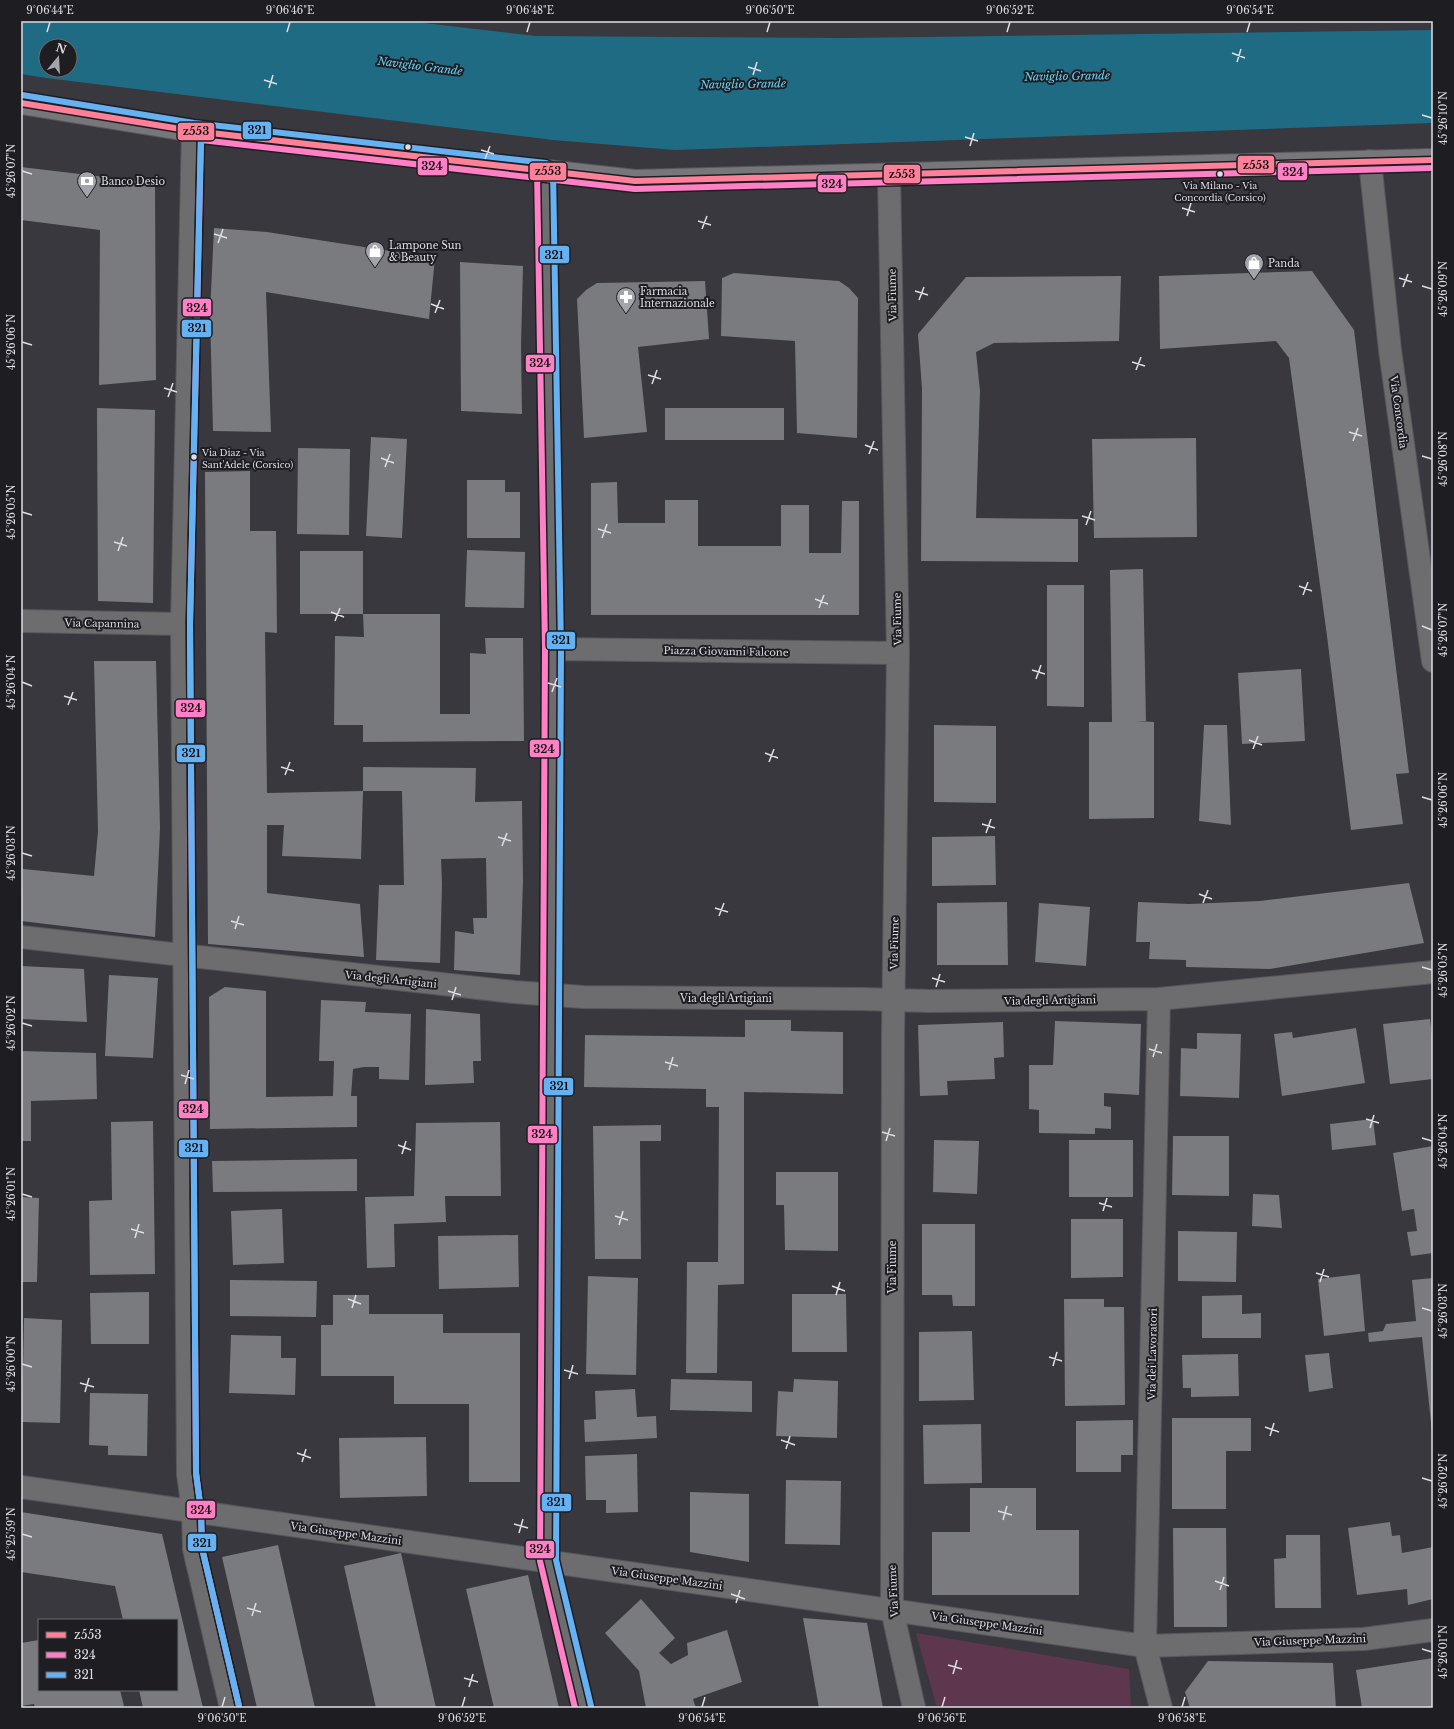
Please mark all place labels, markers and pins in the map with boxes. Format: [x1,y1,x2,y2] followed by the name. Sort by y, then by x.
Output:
[403,142,413,152] unlabelled marker
[1215,169,1225,179] marker: Via Milano - Via Concordia (Corsico)
[76,170,98,198] bank icon: Banco Desio
[101,175,165,188] place label: Banco Desio
[1174,180,1266,203] place label: Via Milano - Via Concordia (Corsico)
[389,239,462,264] place label: Lampone Sun & Beauty
[364,240,386,268] shop icon: Lampone Sun & Beauty
[1243,252,1265,280] shop icon: Panda
[1268,257,1300,270] place label: Panda
[640,285,715,310] place label: Farmacia Internazionale
[615,286,637,314] pharmacy icon: Farmacia Internazionale
[201,447,293,470] place label: Via Diaz - Via Sant'Adele (Corsico)
[189,452,199,462] marker: Via Diaz - Via Sant'Adele (Corsico)

